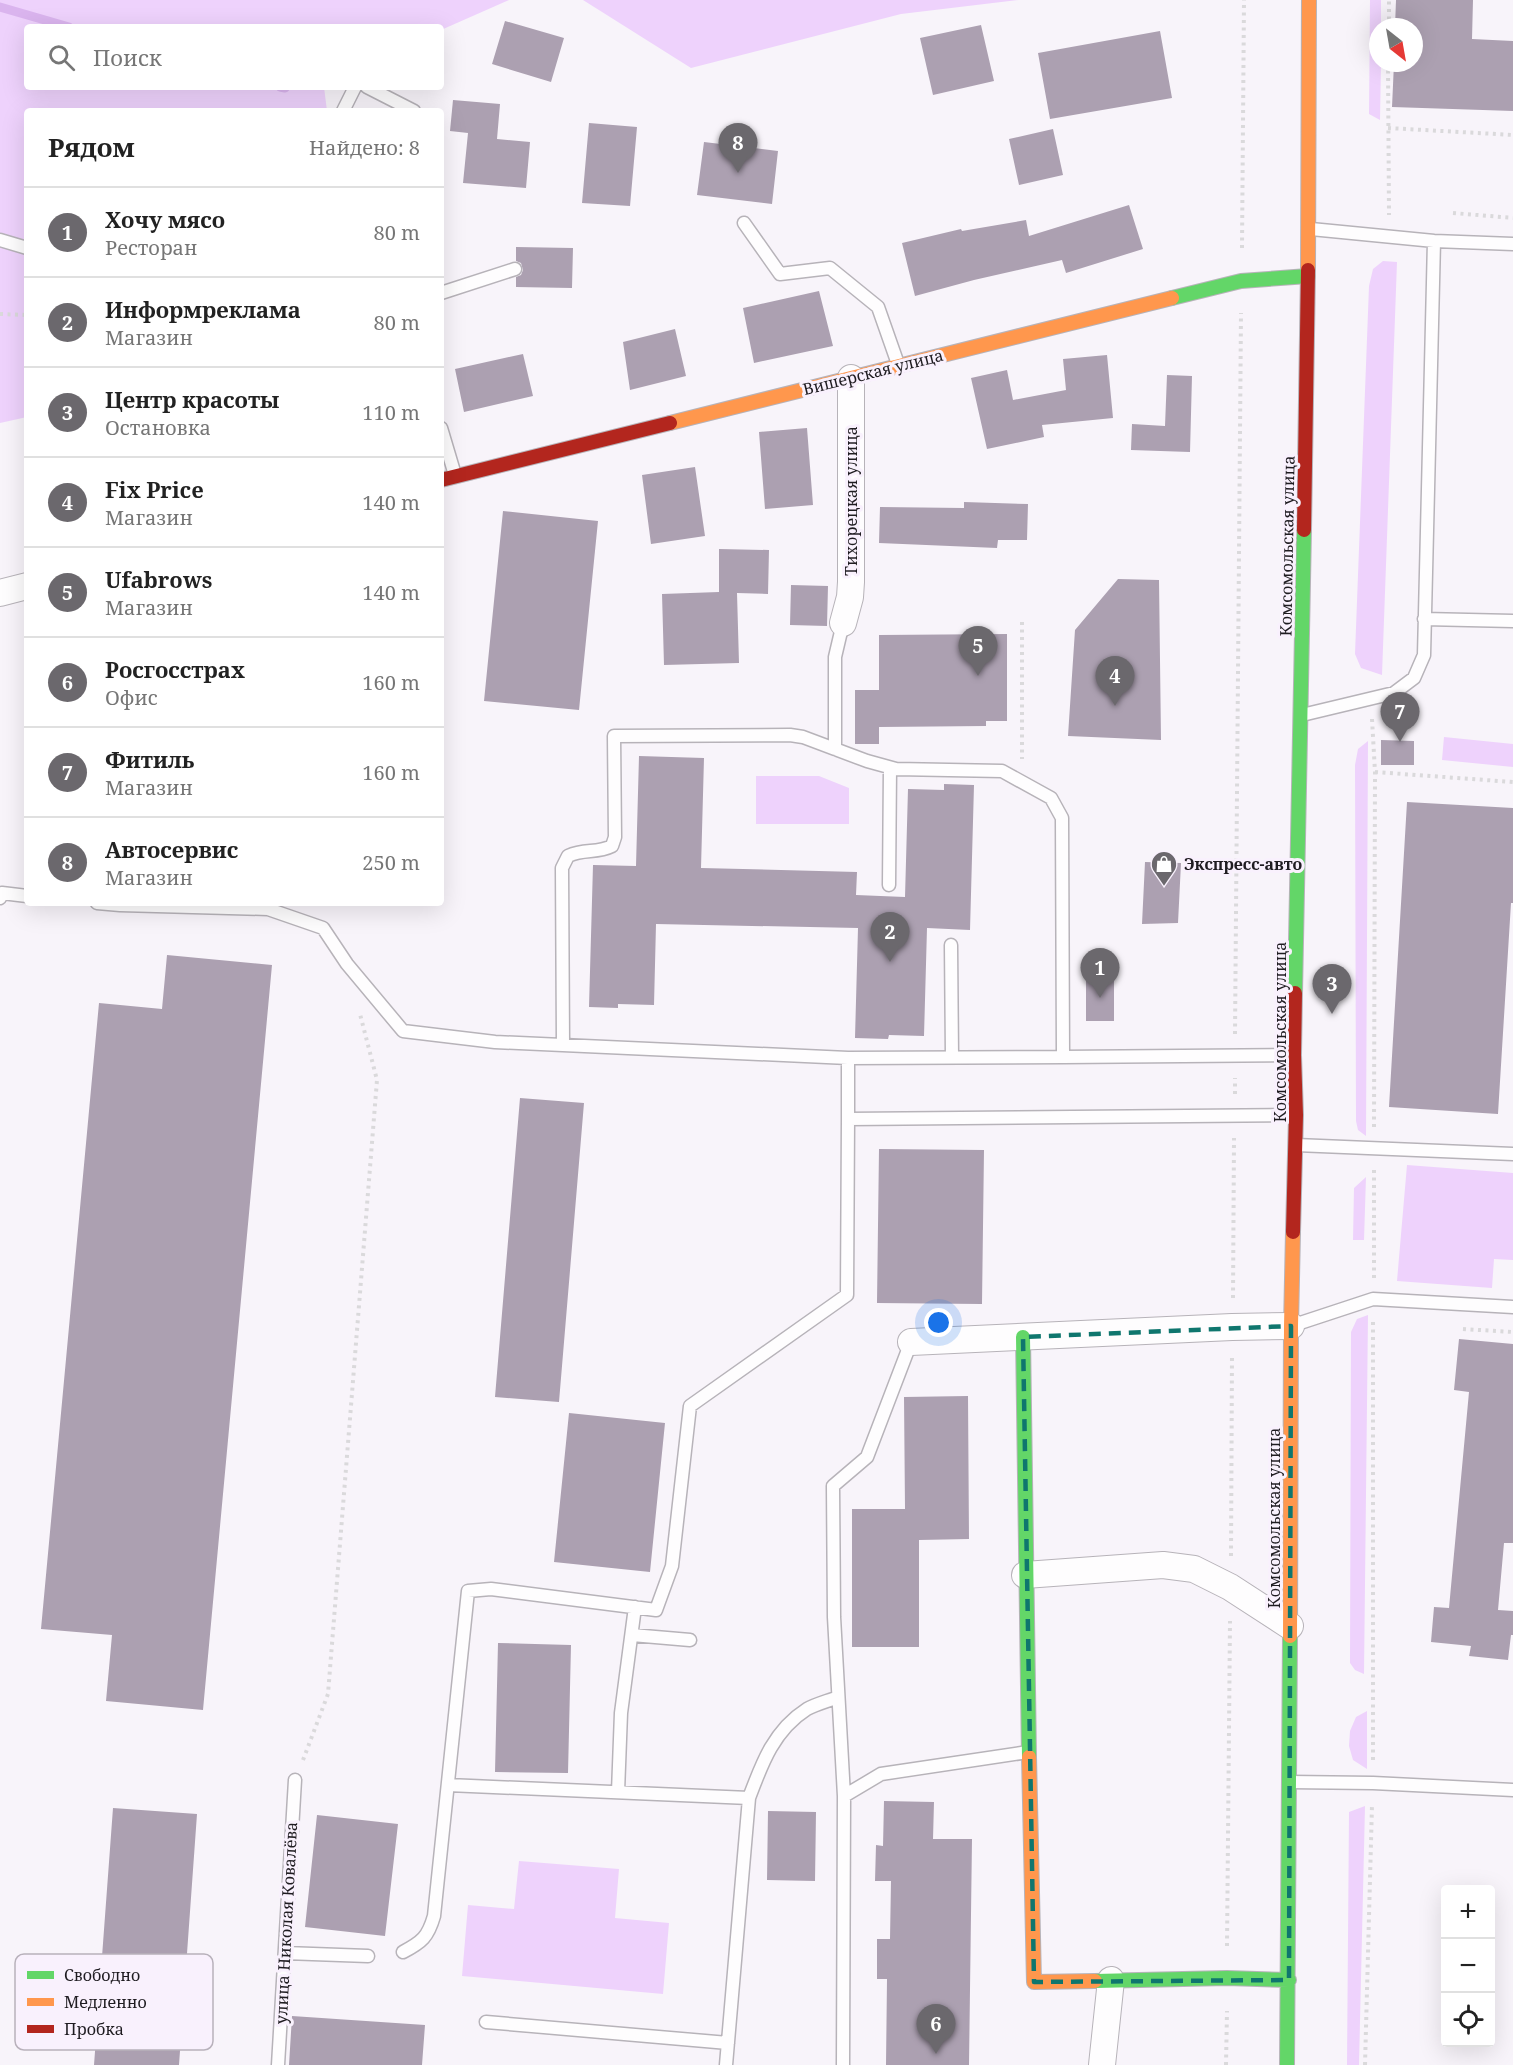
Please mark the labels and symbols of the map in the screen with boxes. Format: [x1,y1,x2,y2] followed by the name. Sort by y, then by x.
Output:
[1369,18,1423,72] north arrow
[718,124,758,173] pin: 8
[800,344,946,400] street label: Вишерская улица
[840,426,862,576] street label: Тихорецкая улица
[1274,455,1300,637] street label: Комсомольская улица
[958,626,998,676] pin: 5
[1096,656,1134,706] pin: 4
[1380,692,1420,742] pin: 7
[1149,849,1179,887] shop icon: Экспресс-авто
[1184,853,1303,875] place label: Экспресс-авто
[870,912,910,962] pin: 2
[1269,942,1291,1122] street label: Комсомольская улица
[1080,948,1120,998] pin: 1
[1312,964,1352,1014] pin: 3
[924,1308,953,1337] your location
[1263,1428,1285,1608] street label: Комсомольская улица
[270,1821,302,2025] street label: улица Николая Ковалёва
[15,1954,213,2050] legend
[64,1964,140,1986] text: Свободно
[64,1991,147,2013] text: Медленно
[916,2004,956,2054] pin: 6
[64,2018,124,2040] text: Пробка

